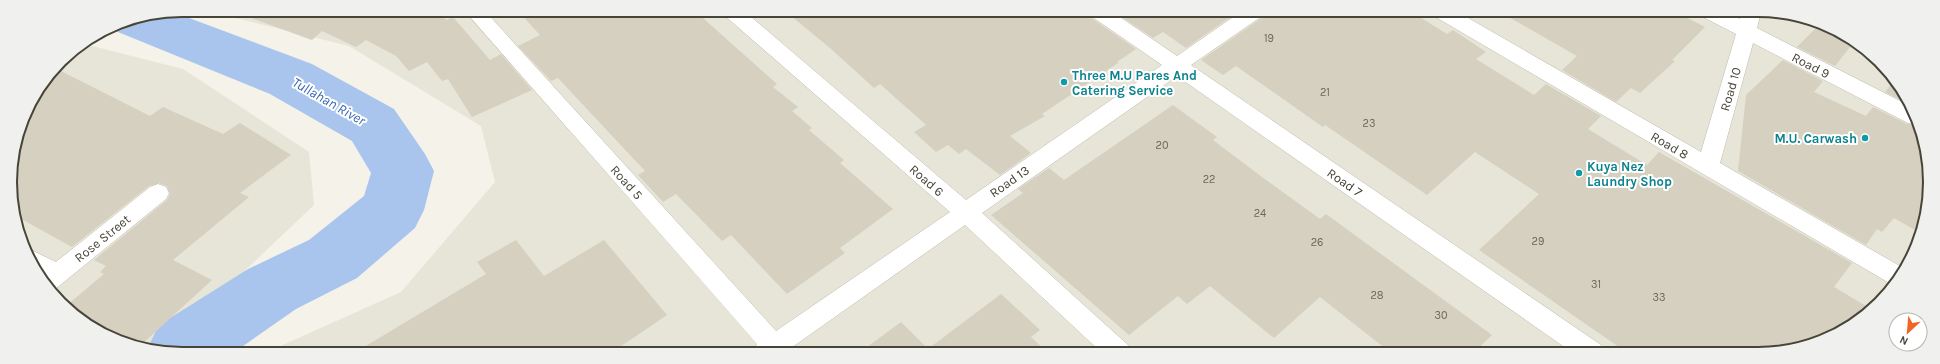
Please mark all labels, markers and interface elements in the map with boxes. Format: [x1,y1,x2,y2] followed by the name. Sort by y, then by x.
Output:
[1264,32,1274,45] house number: 19
[1789,50,1832,81] street label: Road 9
[1717,65,1744,113] street label: Road 10
[1072,68,1197,98] place label: Three M.U Pares And Catering Service
[289,74,369,130] water label: Tullahan River
[1059,77,1069,87] marker: Three M.U Pares And Catering Service
[1320,86,1330,99] house number: 21
[1363,117,1375,130] house number: 23
[1648,129,1691,162] street label: Road 8
[1774,131,1857,146] place label: M.U. Carwash
[1860,133,1870,143] marker: M.U. Carwash
[1156,139,1168,152] house number: 20
[1587,159,1672,189] place label: Kuya Nez Laundry Shop
[906,161,947,199] street label: Road 6
[608,162,646,202] street label: Road 5
[987,162,1032,200] street label: Road 13
[1324,165,1365,200] street label: Road 7
[1574,168,1584,178] marker: Kuya Nez Laundry Shop
[1203,173,1215,186] house number: 22
[1254,207,1266,220] house number: 24
[71,211,133,265] street label: Rose Street
[1532,235,1544,248] house number: 29
[1311,236,1323,249] house number: 26
[1591,278,1601,291] house number: 31
[1370,289,1384,302] house number: 28
[1653,291,1666,304] house number: 33
[1434,309,1448,322] house number: 30
[1888,312,1928,352] north arrow
[1897,333,1910,348] text: N

